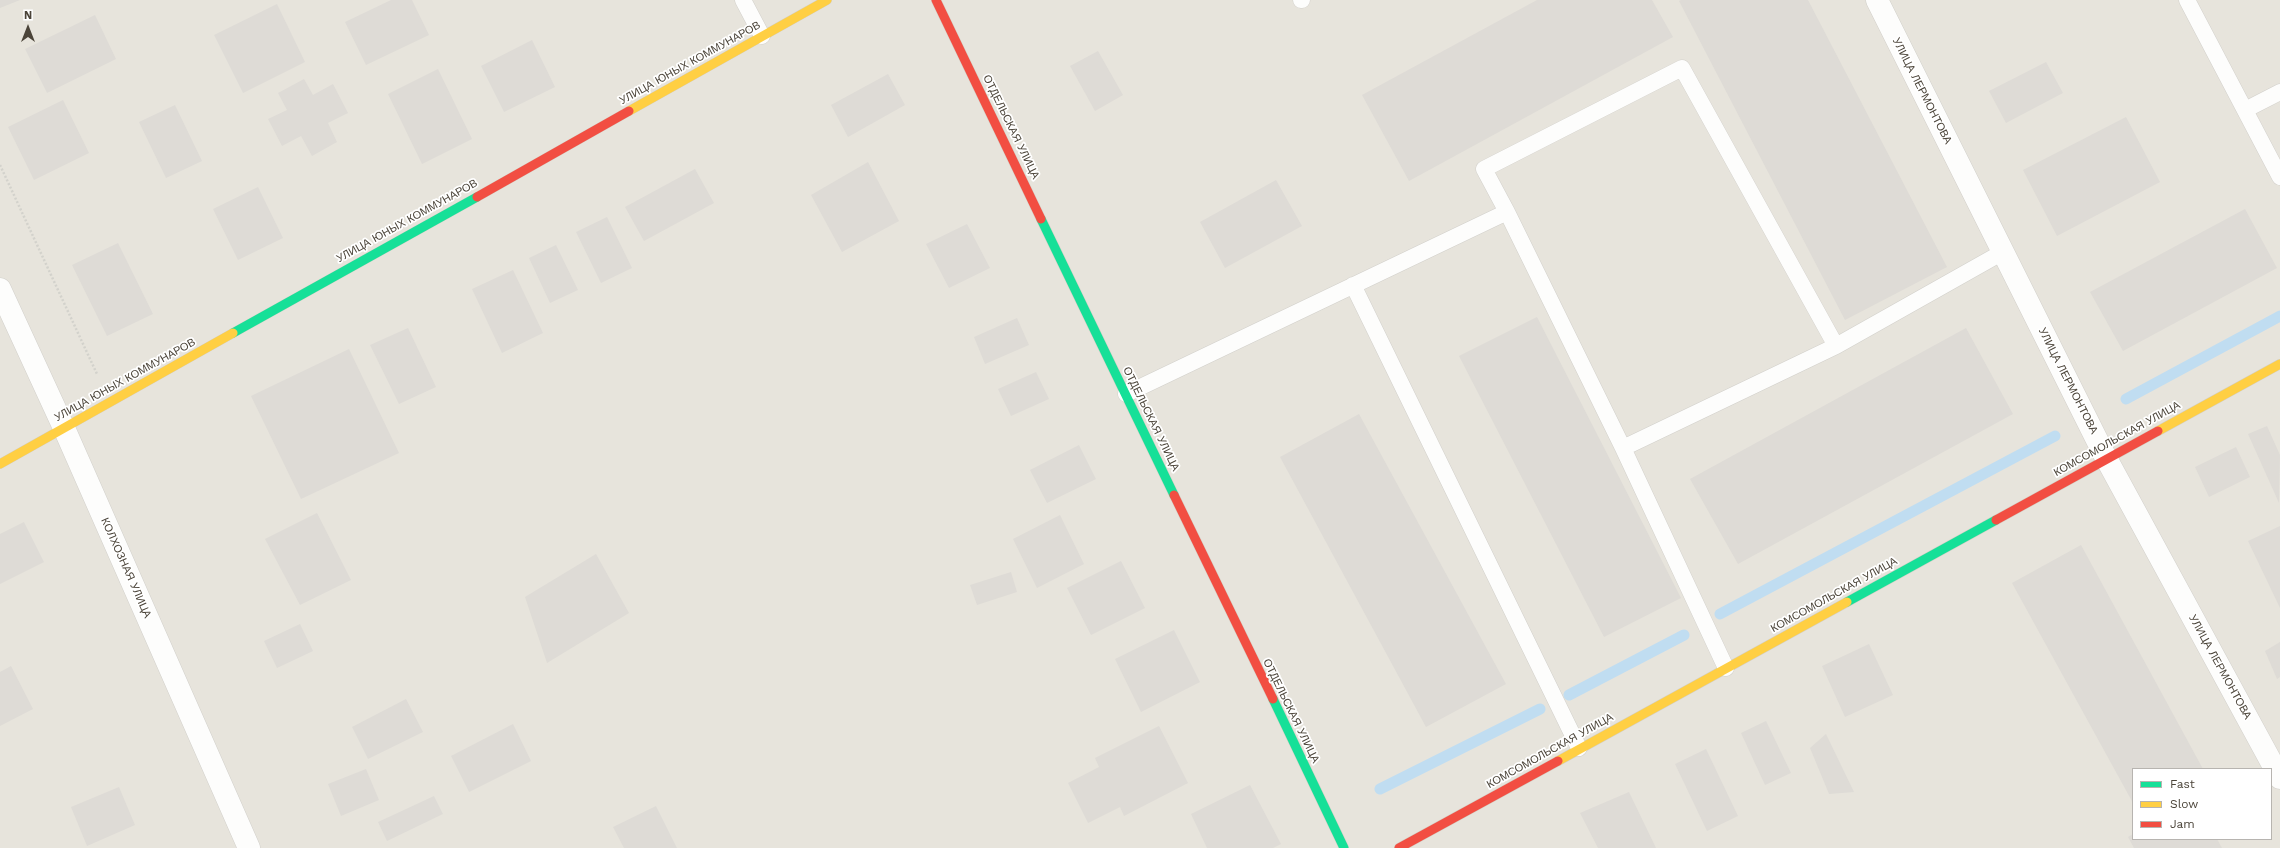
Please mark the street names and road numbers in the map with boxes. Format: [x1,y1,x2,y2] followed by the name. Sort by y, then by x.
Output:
[617,19,763,107] street label: УЛИЦА ЮНЫХ КОММУНАРОВ
[1889,36,1955,146] street label: УЛИЦА ЛЕРМОНТОВА
[980,73,1042,181] street label: ОТДЕЛЬСКАЯ УЛИЦА
[334,177,480,265] street label: УЛИЦА ЮНЫХ КОММУНАРОВ
[2035,326,2101,436] street label: УЛИЦА ЛЕРМОНТОВА
[52,336,198,424] street label: УЛИЦА ЮНЫХ КОММУНАРОВ
[1120,365,1182,473] street label: ОТДЕЛЬСКАЯ УЛИЦА
[2051,399,2183,479] street label: КОМСОМОЛЬСКАЯ УЛИЦА
[98,516,154,620] street label: КОЛХОЗНАЯ УЛИЦА
[1768,555,1900,635] street label: КОМСОМОЛЬСКАЯ УЛИЦА
[2186,612,2254,722] street label: УЛИЦА ЛЕРМОНТОВА
[1260,657,1322,765] street label: ОТДЕЛЬСКАЯ УЛИЦА
[1484,711,1616,791] street label: КОМСОМОЛЬСКАЯ УЛИЦА

